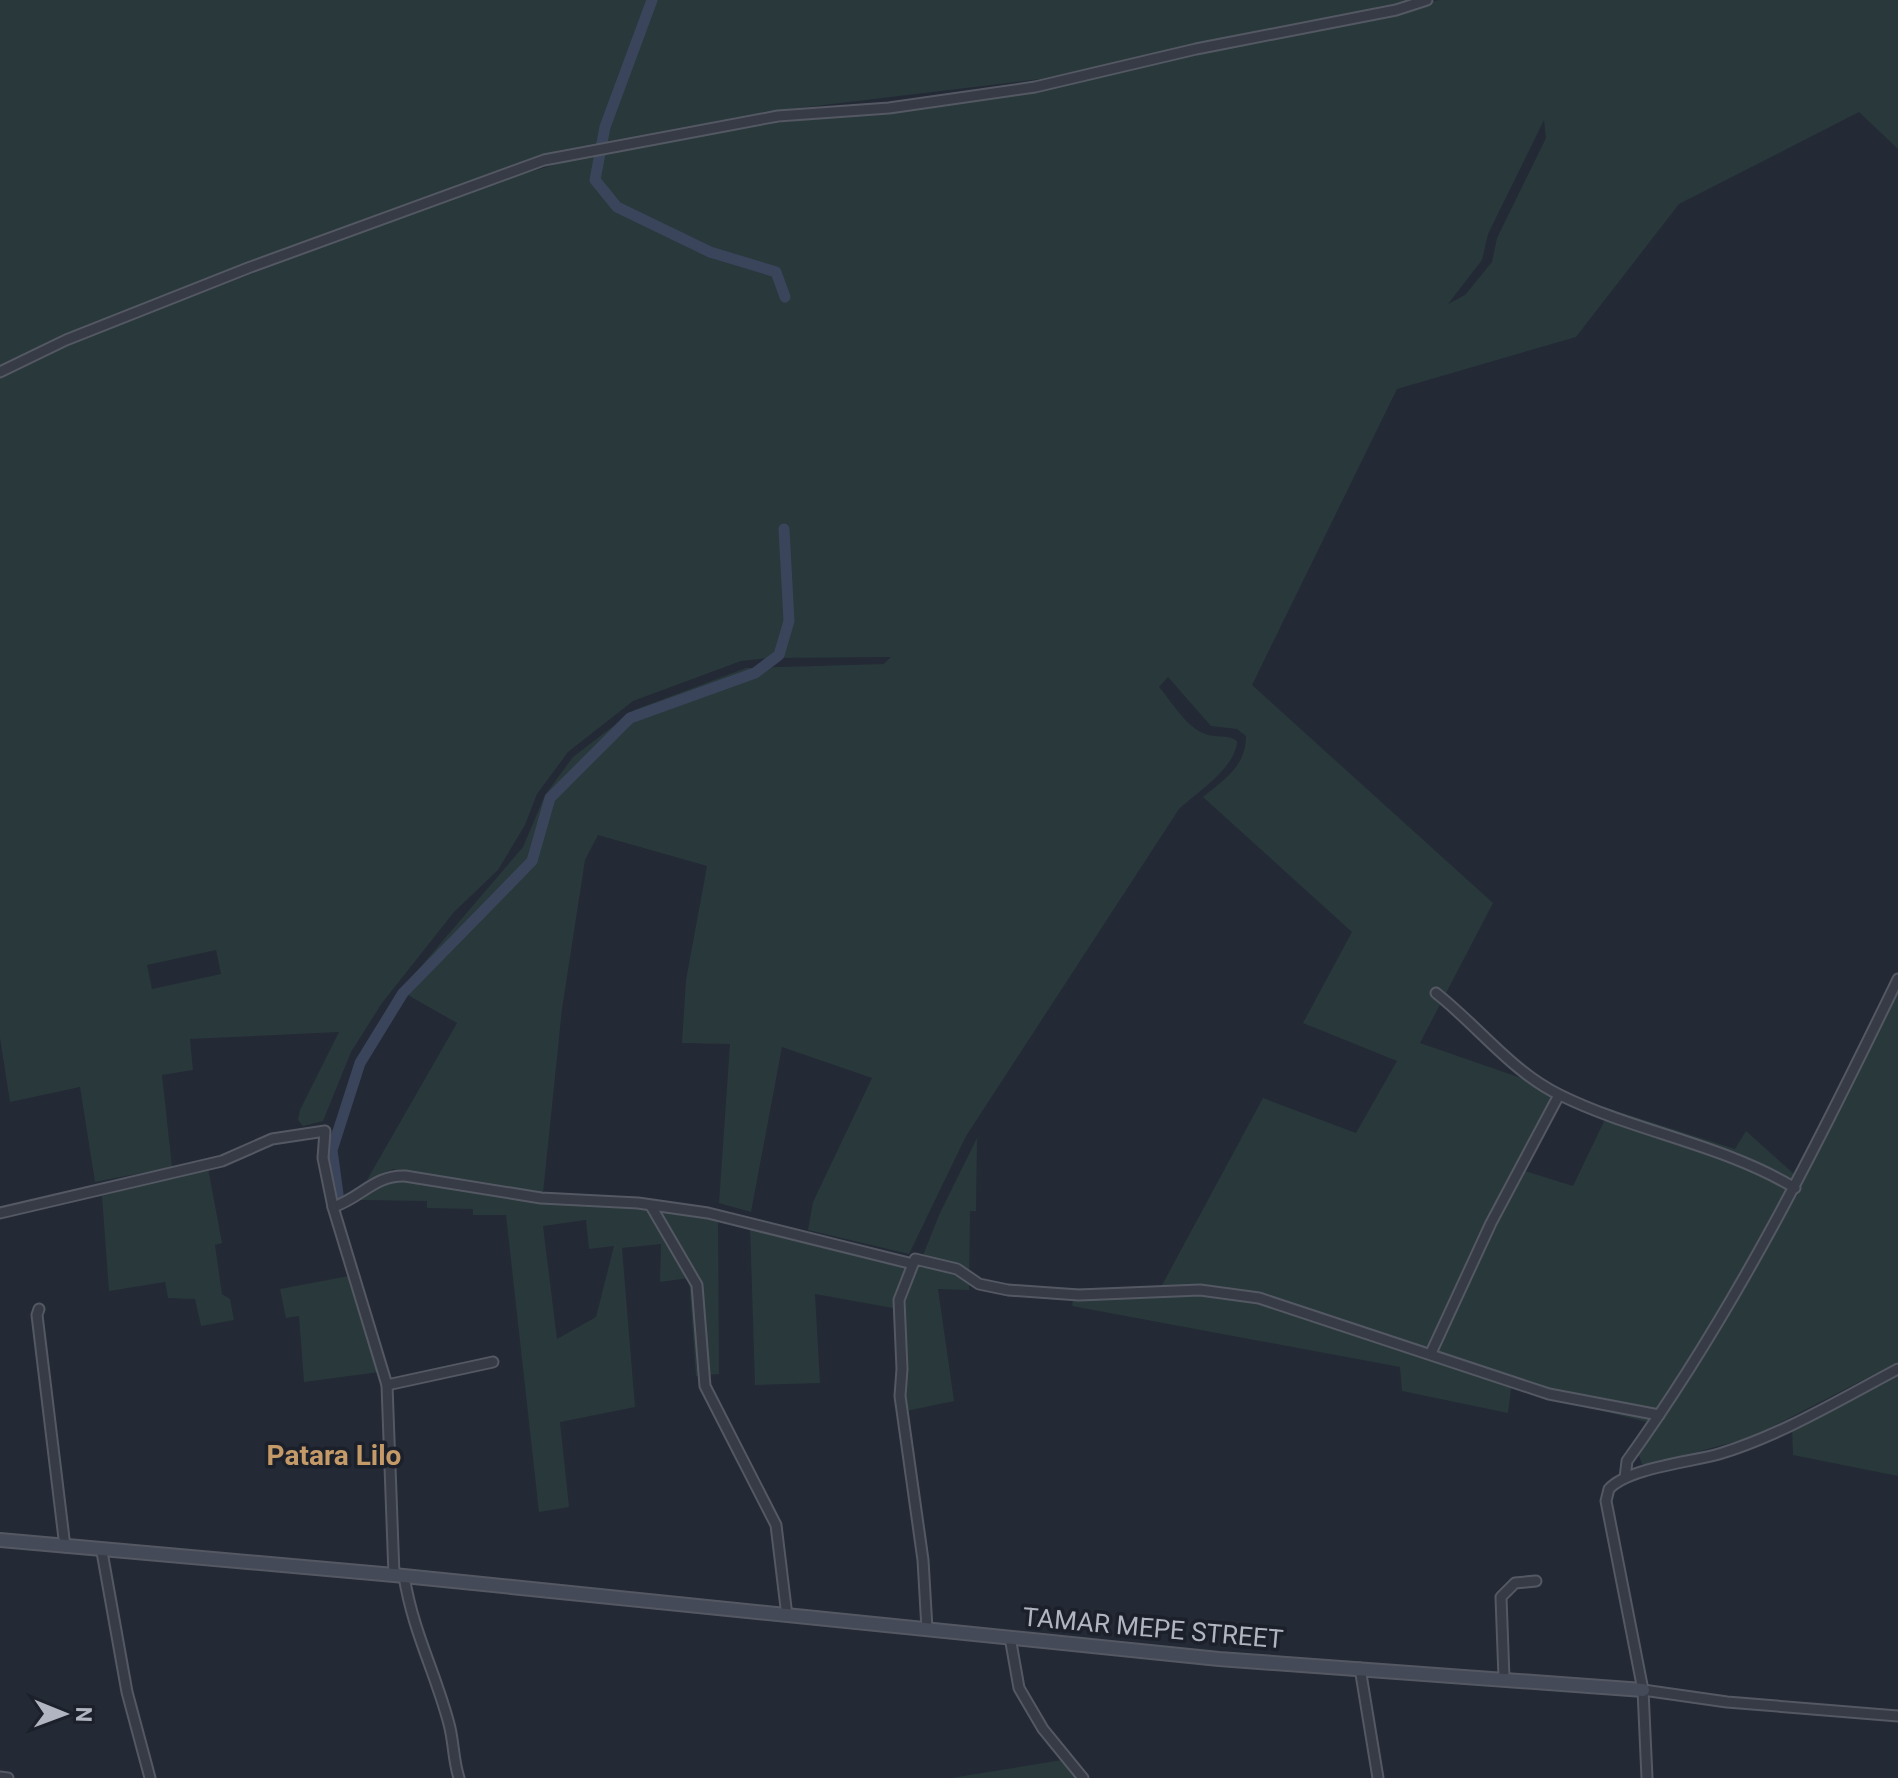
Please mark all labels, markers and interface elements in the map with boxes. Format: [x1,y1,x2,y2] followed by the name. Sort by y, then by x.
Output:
[267,1439,401,1472] district label: Patara Lilo
[1022,1602,1284,1654] street label: TAMAR MEPE STREET
[24,1674,104,1754] north arrow
[71,1706,96,1722] text: N

